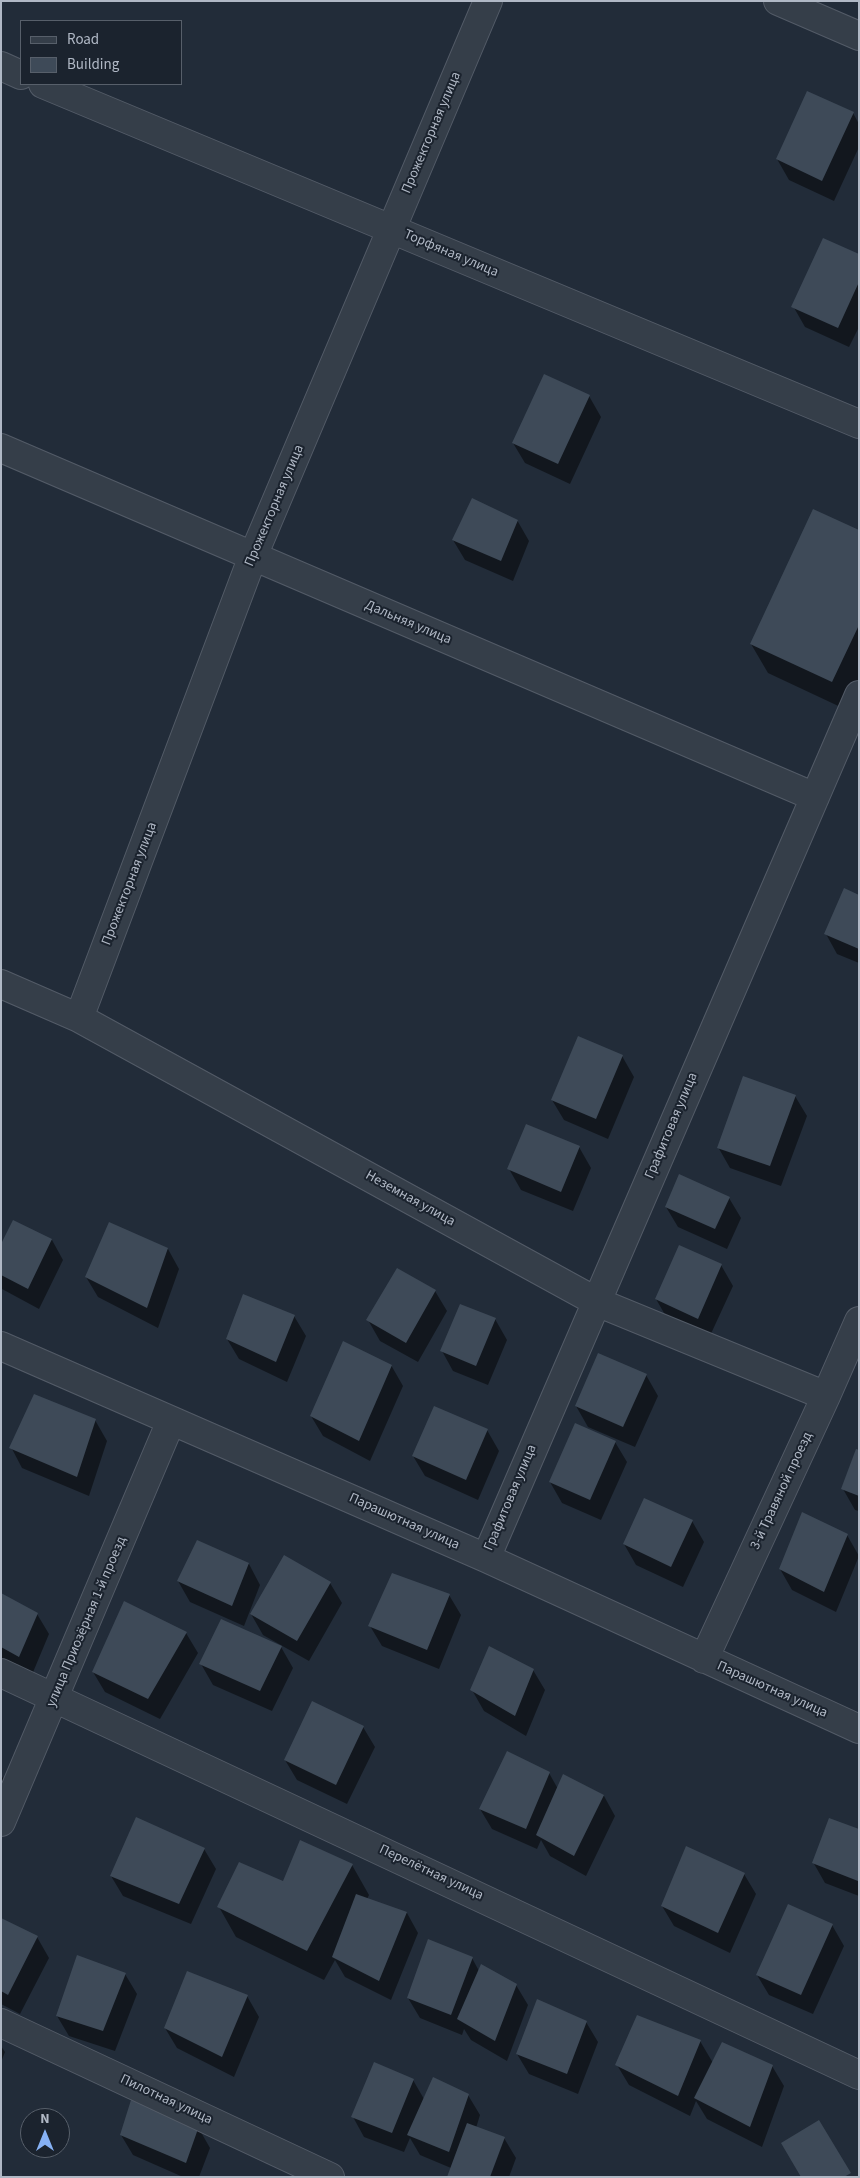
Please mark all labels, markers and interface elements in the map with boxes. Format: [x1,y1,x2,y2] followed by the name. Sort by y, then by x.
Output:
[20,20,182,85] legend
[67,29,99,50] text: Road
[67,54,119,75] text: Building
[399,70,465,196] street label: Прожекторная улица
[401,227,501,281] street label: Торфяная улица
[242,443,308,569] street label: Прожекторная улица
[362,597,454,649] street label: Дальняя улица
[99,820,161,948] street label: Прожекторная улица
[642,1070,702,1182] street label: Графитовая улица
[362,1167,458,1231] street label: Неземная улица
[747,1430,817,1552] street label: 3-й Травяной проезд
[481,1442,541,1554] street label: Графитовая улица
[346,1490,462,1554] street label: Парашютная улица
[43,1534,131,1710] street label: улица Приозёрная 1-й проезд
[714,1658,830,1722] street label: Парашютная улица
[376,1842,486,1904] street label: Перелётная улица
[117,2071,215,2129] street label: Пилотная улица
[20,2108,70,2158] north arrow
[40,2109,50,2129] text: N

